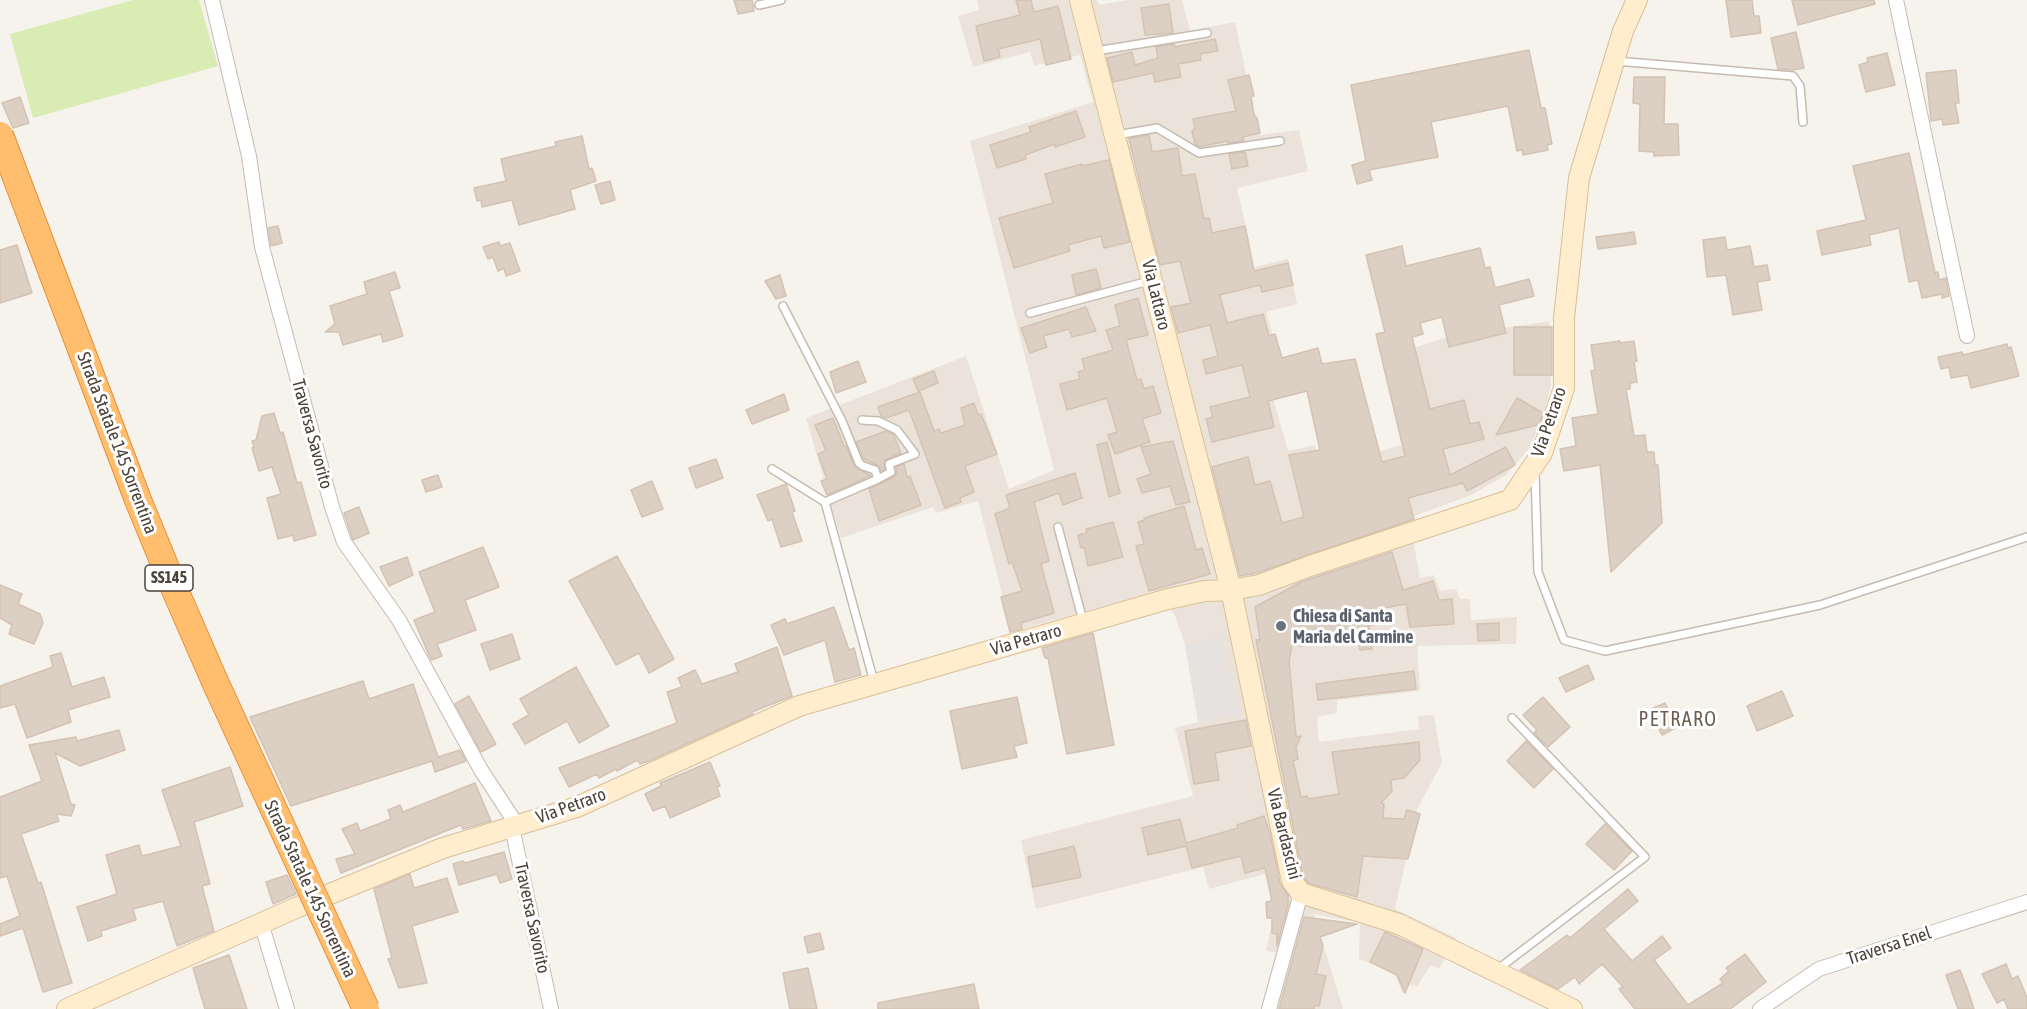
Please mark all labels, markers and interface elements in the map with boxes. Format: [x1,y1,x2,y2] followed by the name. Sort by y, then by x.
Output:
[1137,258,1175,332] street label: Via Lattaro
[72,349,162,537] street label: Strada Statale 145 Sorrentina
[287,377,337,491] street label: Traversa Savorito
[1527,384,1571,460] street label: Via Petraro
[145,565,193,591] road number: SS145
[1293,605,1413,648] place label: Chiesa di Santa Maria del Carmine
[1274,619,1288,633] marker: Chiesa di Santa Maria del Carmine
[988,620,1064,660] street label: Via Petraro
[1639,708,1717,732] district label: PETRARO
[533,783,609,829] street label: Via Petraro
[1262,786,1306,882] street label: Via Bardascini
[259,797,361,981] street label: Strada Statale 145 Sorrentina
[510,861,554,975] street label: Traversa Savorito
[1844,922,1934,970] street label: Traversa Enel

